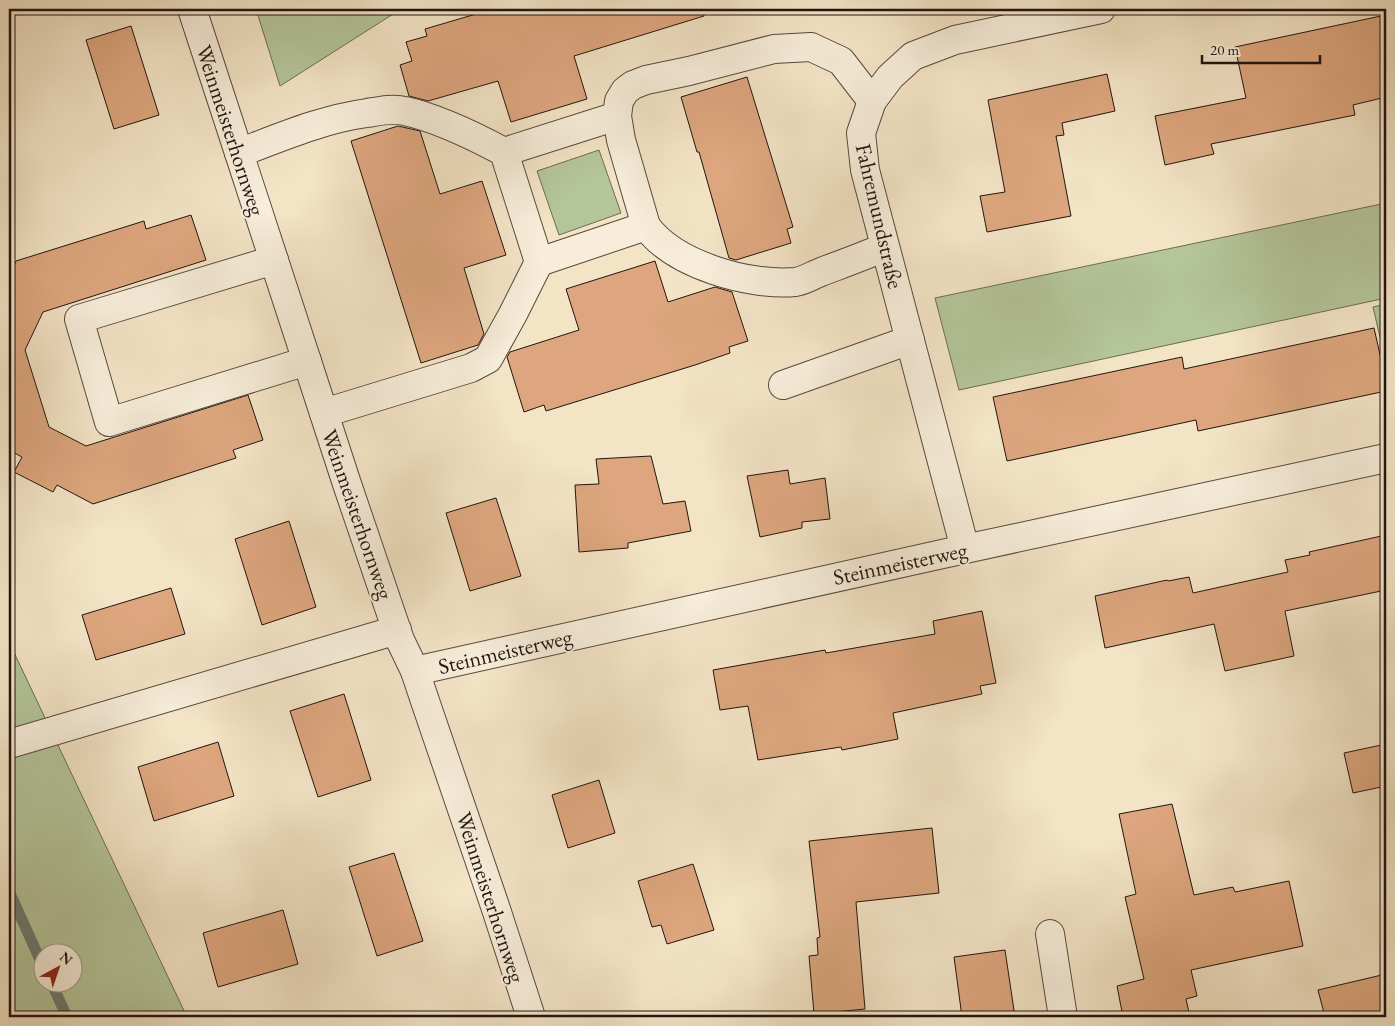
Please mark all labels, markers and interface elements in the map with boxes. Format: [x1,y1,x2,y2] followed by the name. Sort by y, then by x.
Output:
[1202,32,1320,64] scale bar
[1210,40,1239,59] text: 20 m
[189,41,272,220] street label: Weinmeisterhornweg
[849,141,910,292] street label: Fahremundstraße
[315,425,400,603] street label: Weinmeisterhornweg
[830,535,970,592] street label: Steinmeisterweg
[435,622,575,681] street label: Steinmeisterweg
[449,808,532,987] street label: Weinmeisterhornweg
[32,944,82,994] north arrow
[56,948,77,969] text: N

